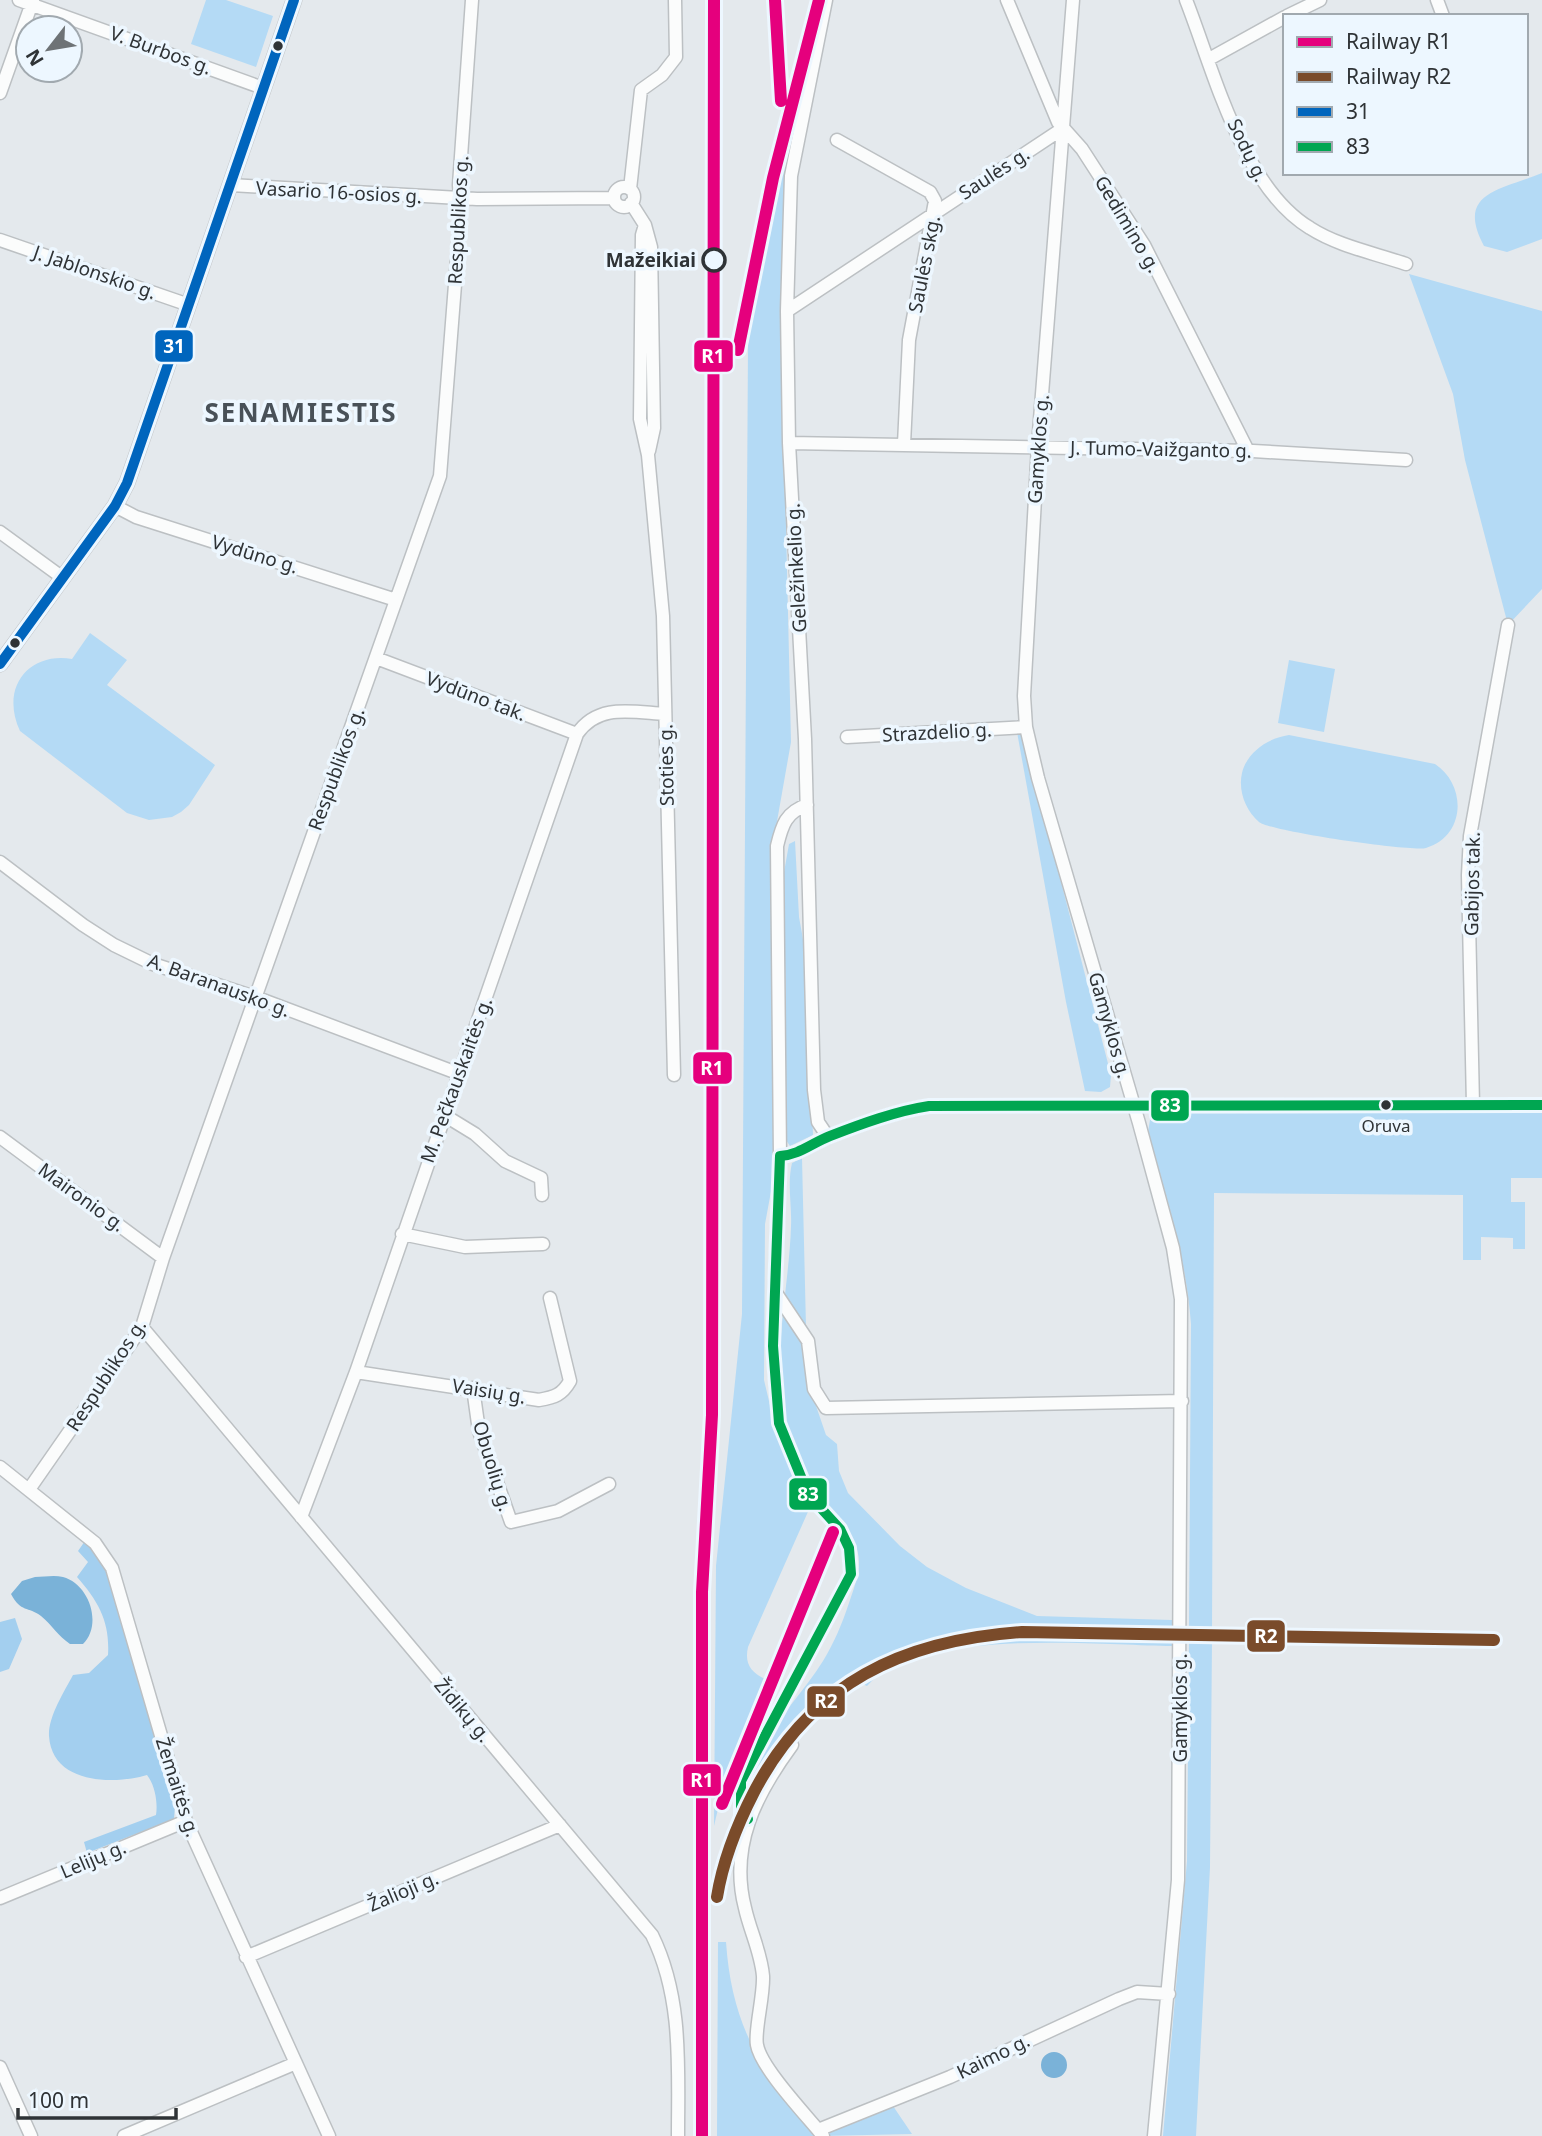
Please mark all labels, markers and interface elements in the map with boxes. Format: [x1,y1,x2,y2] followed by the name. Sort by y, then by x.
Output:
[14,14,84,84] north arrow
[1283,14,1528,175] legend
[107,20,215,80] street label: V. Burbos g.
[1346,27,1451,55] text: Railway R1
[271,39,285,53] unlabelled marker
[19,44,50,71] text: N
[1346,62,1451,90] text: Railway R2
[1346,97,1370,125] text: 31
[1222,114,1274,186] street label: Sodų g.
[1346,132,1370,160] text: 83
[954,141,1034,205] street label: Saulės g.
[442,155,474,285] street label: Respublikos g.
[1089,171,1167,277] street label: Gedimino g.
[255,175,423,209] street label: Vasario 16-osios g.
[902,213,946,315] street label: Saulės skg.
[28,238,160,305] street label: J. Jablonskio g.
[606,247,696,273] place label: Mažeikiai
[702,248,726,272] marker: Mažeikiai
[154,329,194,363] line badge: 31
[163,333,185,359] text: 31
[693,339,734,373] line badge: R1
[701,343,725,369] text: R1
[205,394,397,430] district label: SENAMIESTIS
[1021,394,1055,504] street label: Gamyklos g.
[1068,434,1252,464] street label: J. Tumo-Vaižganto g.
[780,503,812,633] street label: Geležinkelio g.
[208,528,302,580] street label: Vydūno g.
[8,636,22,650] unlabelled marker
[422,665,530,727] street label: Vydūno tak.
[302,704,370,834] street label: Respublikos g.
[882,716,992,748] street label: Strazdelio g.
[652,724,680,806] street label: Stoties g.
[1458,832,1486,936] street label: Gabijos tak.
[144,947,294,1023] street label: A. Baranausko g.
[1082,969,1138,1081] street label: Gamyklos g.
[414,994,498,1166] street label: M. Pečkauskaitės g.
[692,1051,733,1085] line badge: R1
[700,1055,724,1081] text: R1
[1150,1089,1190,1122] line badge: 83
[1159,1092,1181,1118] text: 83
[1379,1098,1393,1112] marker: Oruva
[1362,1114,1410,1137] place label: Oruva
[33,1157,131,1237] street label: Maironio g.
[60,1314,152,1436] street label: Respublikos g.
[450,1372,528,1410] street label: Vaisių g.
[467,1418,519,1514] street label: Obuolių g.
[788,1477,828,1511] line badge: 83
[797,1481,819,1507] text: 83
[1246,1619,1286,1653] line badge: R2
[1254,1623,1278,1649] text: R2
[1167,1653,1193,1763] street label: Gamyklos g.
[429,1673,497,1747] street label: Židikų g.
[806,1685,846,1718] line badge: R2
[814,1688,838,1714] text: R2
[150,1734,206,1840] street label: Žemaitės g.
[682,1763,722,1797] line badge: R1
[690,1767,714,1793] text: R1
[56,1834,130,1884] street label: Lelijų g.
[364,1865,442,1917] street label: Žalioji g.
[952,2027,1034,2085] street label: Kaimo g.
[18,2076,175,2120] scale bar
[28,2086,89,2114] text: 100 m

